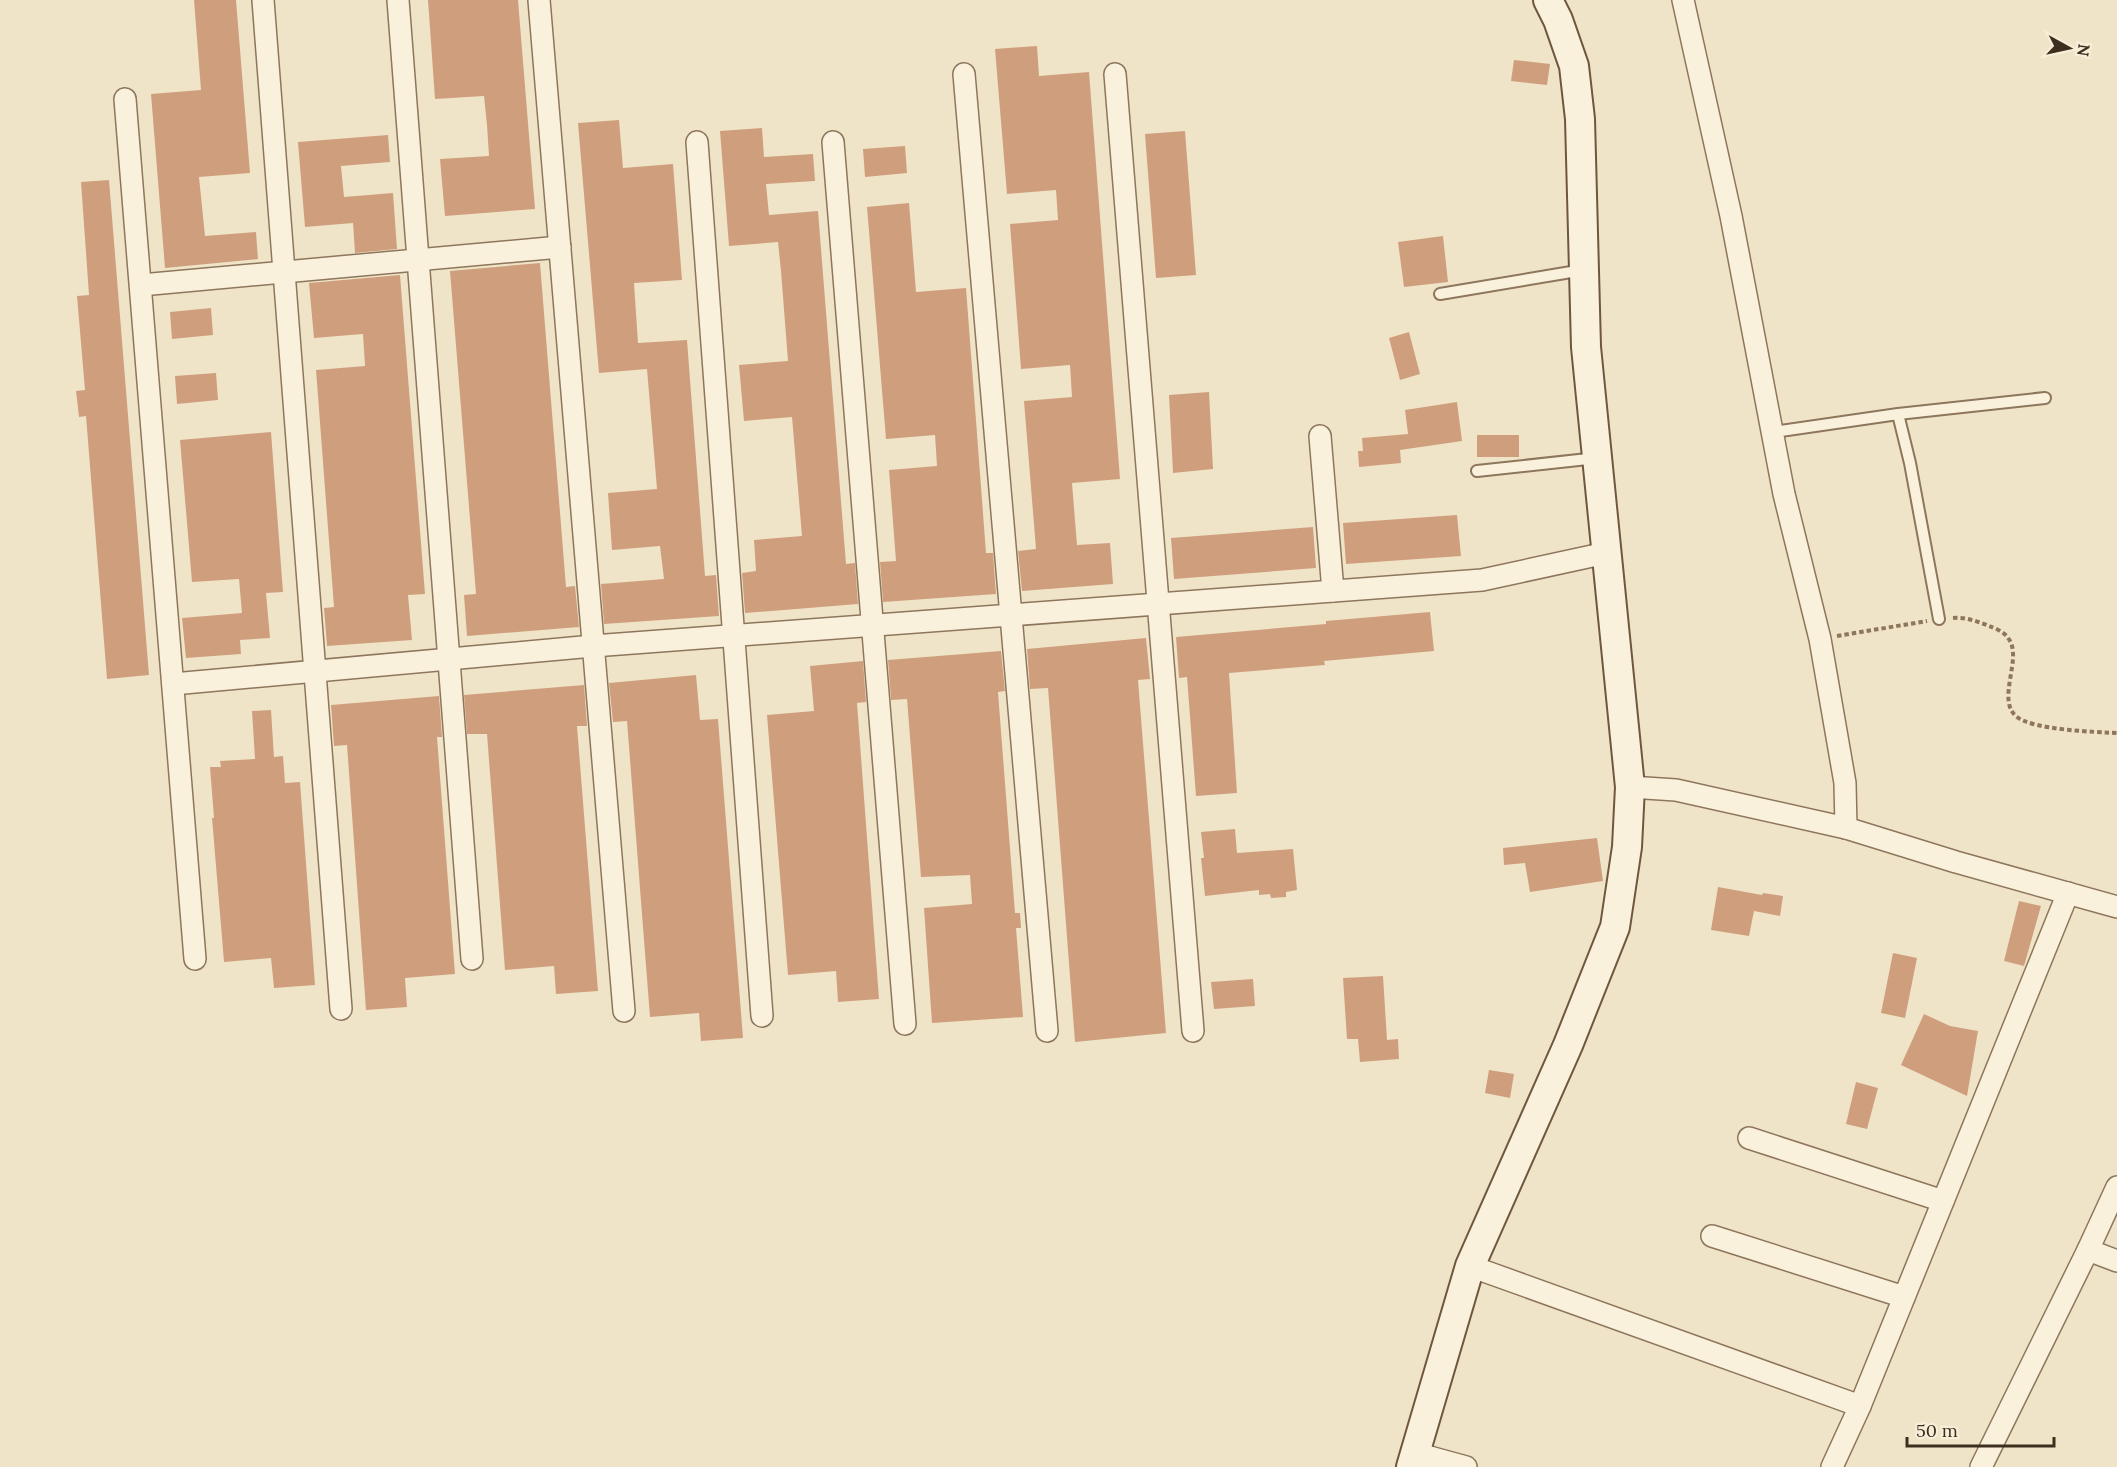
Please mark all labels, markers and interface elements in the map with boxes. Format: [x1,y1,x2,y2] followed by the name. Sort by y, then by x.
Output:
[2039,18,2099,78] north arrow
[2073,43,2095,58] text: N
[1907,1410,2054,1448] scale bar
[1916,1419,1958,1442] text: 50 m

